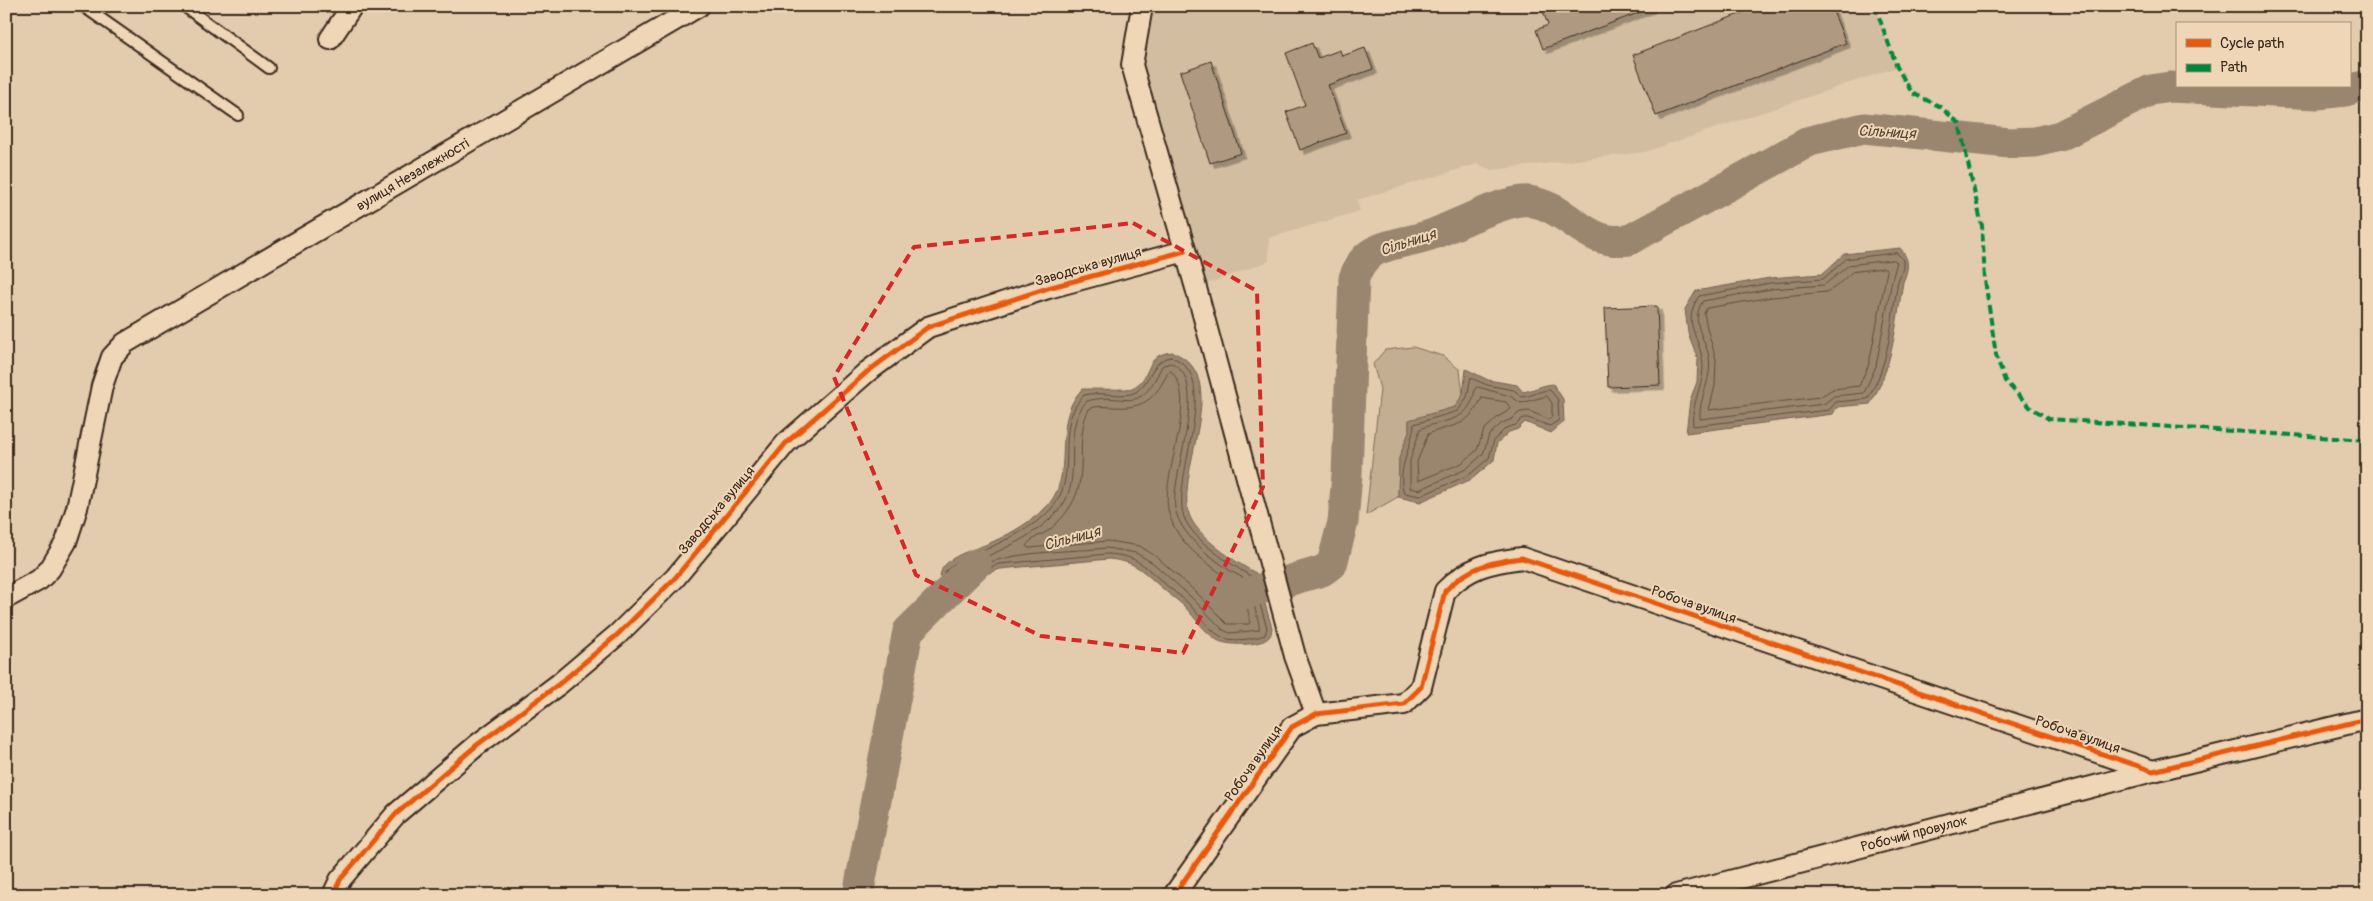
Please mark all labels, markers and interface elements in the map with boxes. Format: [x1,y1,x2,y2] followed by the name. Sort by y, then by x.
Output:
[2176,22,2350,88] legend
[2220,34,2284,53] text: Cycle path
[2220,58,2247,77] text: Path
[1858,122,1918,144] water label: Сільниця
[353,135,473,214] street label: вулиця Незалежності
[1378,224,1440,260] water label: Сільниця
[1033,243,1143,290] street label: Заводська вулиця
[675,463,758,558] street label: Заводська вулиця
[1042,521,1104,555] water label: Сільниця
[1649,582,1738,627] street label: Робоча вулиця
[2033,712,2122,757] street label: Робоча вулиця
[1221,722,1286,804] street label: Робоча вулиця
[1859,812,1969,856] street label: Робочий провулок

